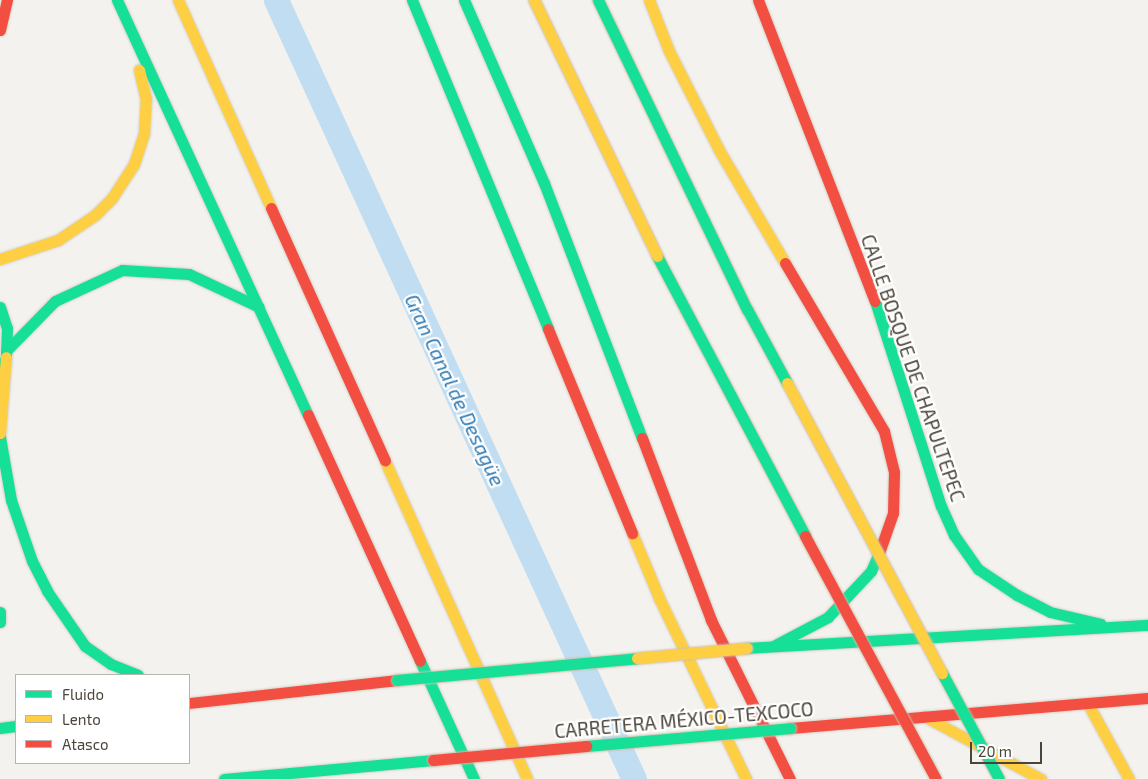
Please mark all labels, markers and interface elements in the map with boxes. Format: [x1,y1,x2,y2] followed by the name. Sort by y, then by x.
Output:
[856,231,970,505] street label: CALLE BOSQUE DE CHAPULTEPEC
[400,290,510,490] water label: Gran Canal de Desagüe
[15,674,190,764] legend
[62,685,104,703] text: Fluido
[553,697,815,743] street label: CARRETERA MÉXICO-TEXCOCO
[62,710,101,728] text: Lento
[973,732,1046,764] scale bar
[62,735,108,753] text: Atasco
[978,742,1012,760] text: 20 m

